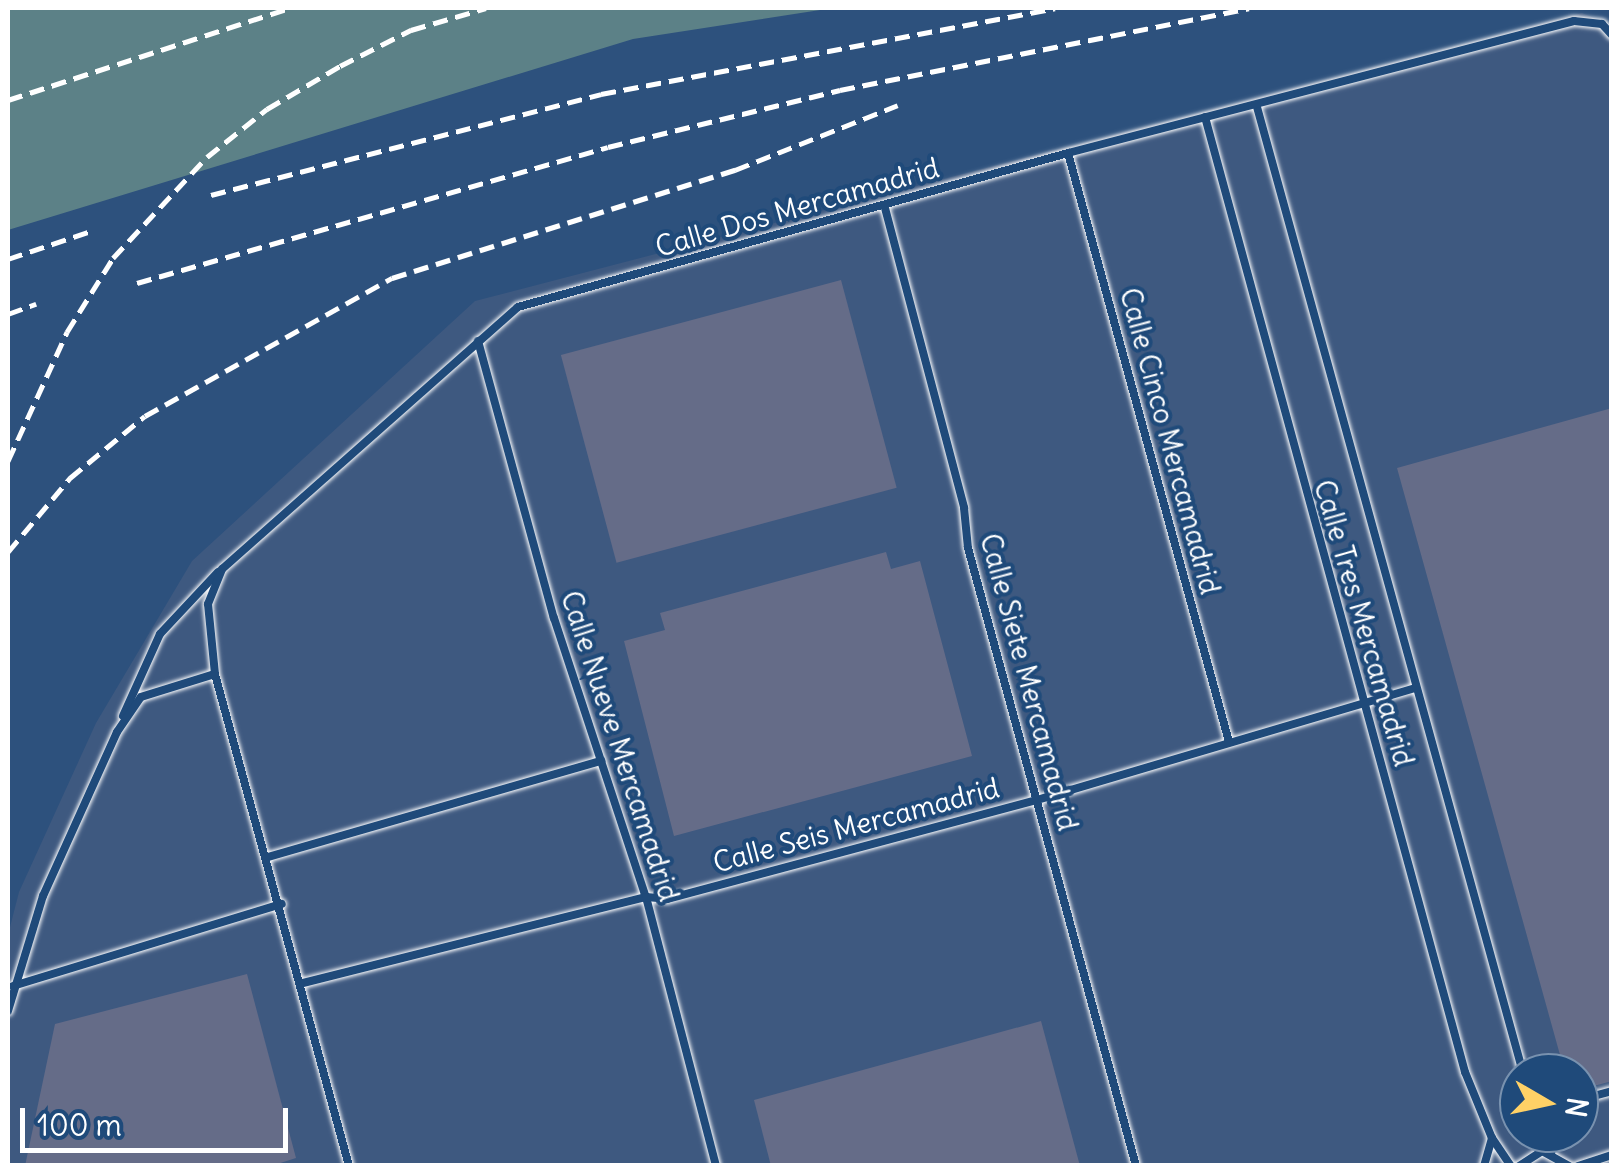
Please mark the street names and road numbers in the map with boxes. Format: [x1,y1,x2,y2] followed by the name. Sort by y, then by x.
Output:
[651,150,943,264] street label: Calle Dos Mercamadrid
[1113,284,1227,598] street label: Calle Cinco Mercamadrid
[1307,476,1421,770] street label: Calle Tres Mercamadrid
[973,530,1085,834] street label: Calle Siete Mercamadrid
[554,587,686,905] street label: Calle Nueve Mercamadrid
[709,771,1003,879] street label: Calle Seis Mercamadrid

